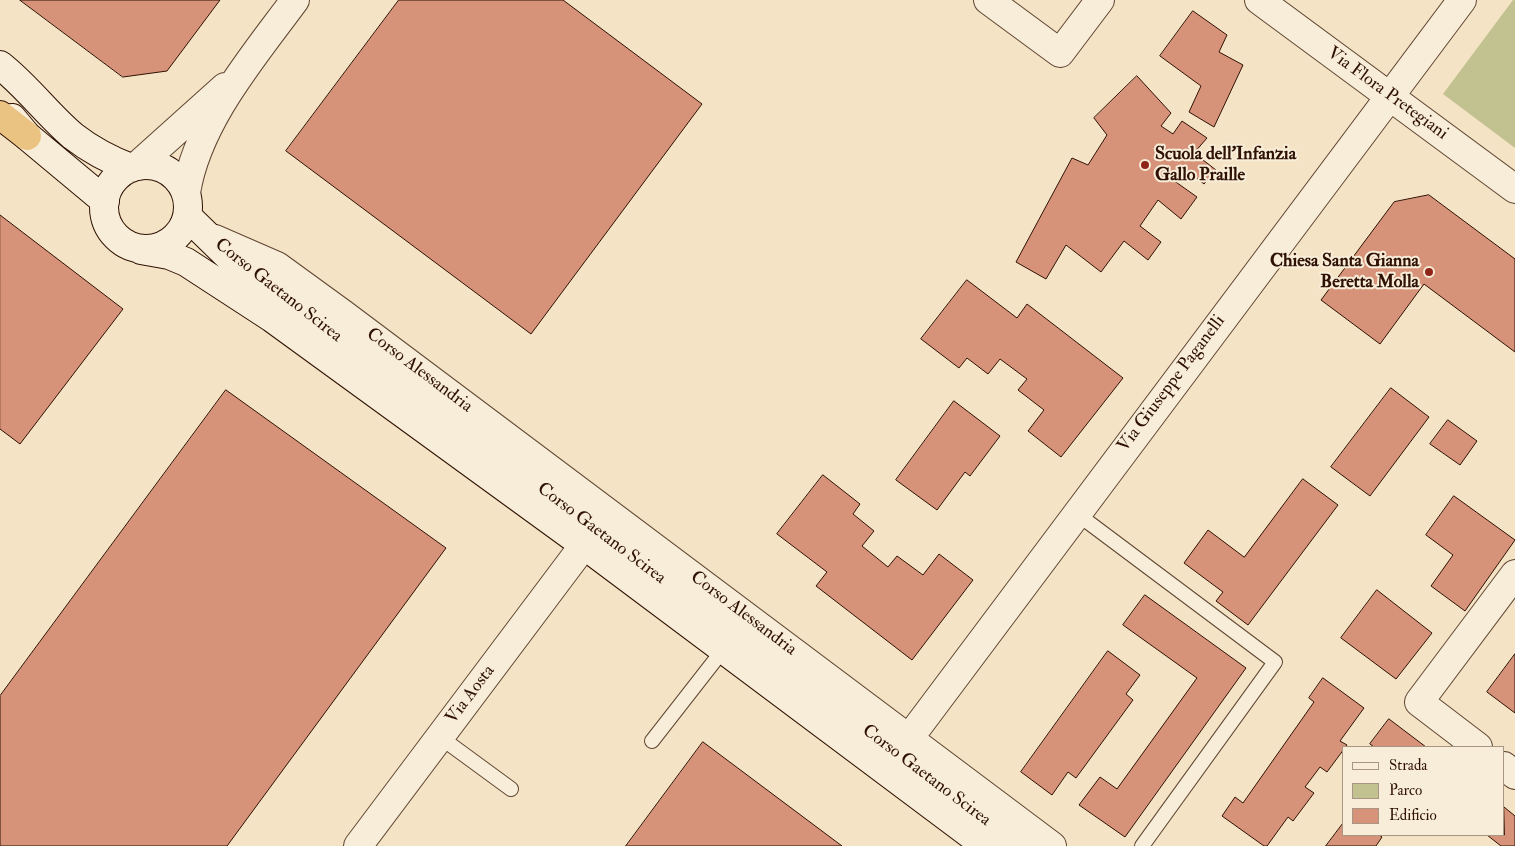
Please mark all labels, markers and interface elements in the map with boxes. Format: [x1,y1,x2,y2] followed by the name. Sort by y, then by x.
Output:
[1322,43,1452,145] street label: Via Flora Pretegiani
[1155,144,1296,186] place label: Scuola dell'Infanzia Gallo Praille
[1139,159,1151,171] marker: Scuola dell'Infanzia Gallo Praille
[210,235,346,347] street label: Corso Gaetano Scirea
[1270,251,1419,294] place label: Chiesa Santa Gianna Beretta Molla
[1423,266,1435,278] marker: Chiesa Santa Gianna Beretta Molla
[1114,311,1230,457] street label: Via Giuseppe Paganelli
[362,324,476,418] street label: Corso Alessandria
[532,478,670,590] street label: Corso Gaetano Scirea
[686,567,800,661] street label: Corso Alessandria
[442,661,500,729] street label: Via Aosta
[857,720,995,832] street label: Corso Gaetano Scirea
[1342,746,1505,836] legend
[1389,756,1428,775] text: Strada
[1389,781,1422,800] text: Parco
[1389,806,1437,825] text: Edificio

